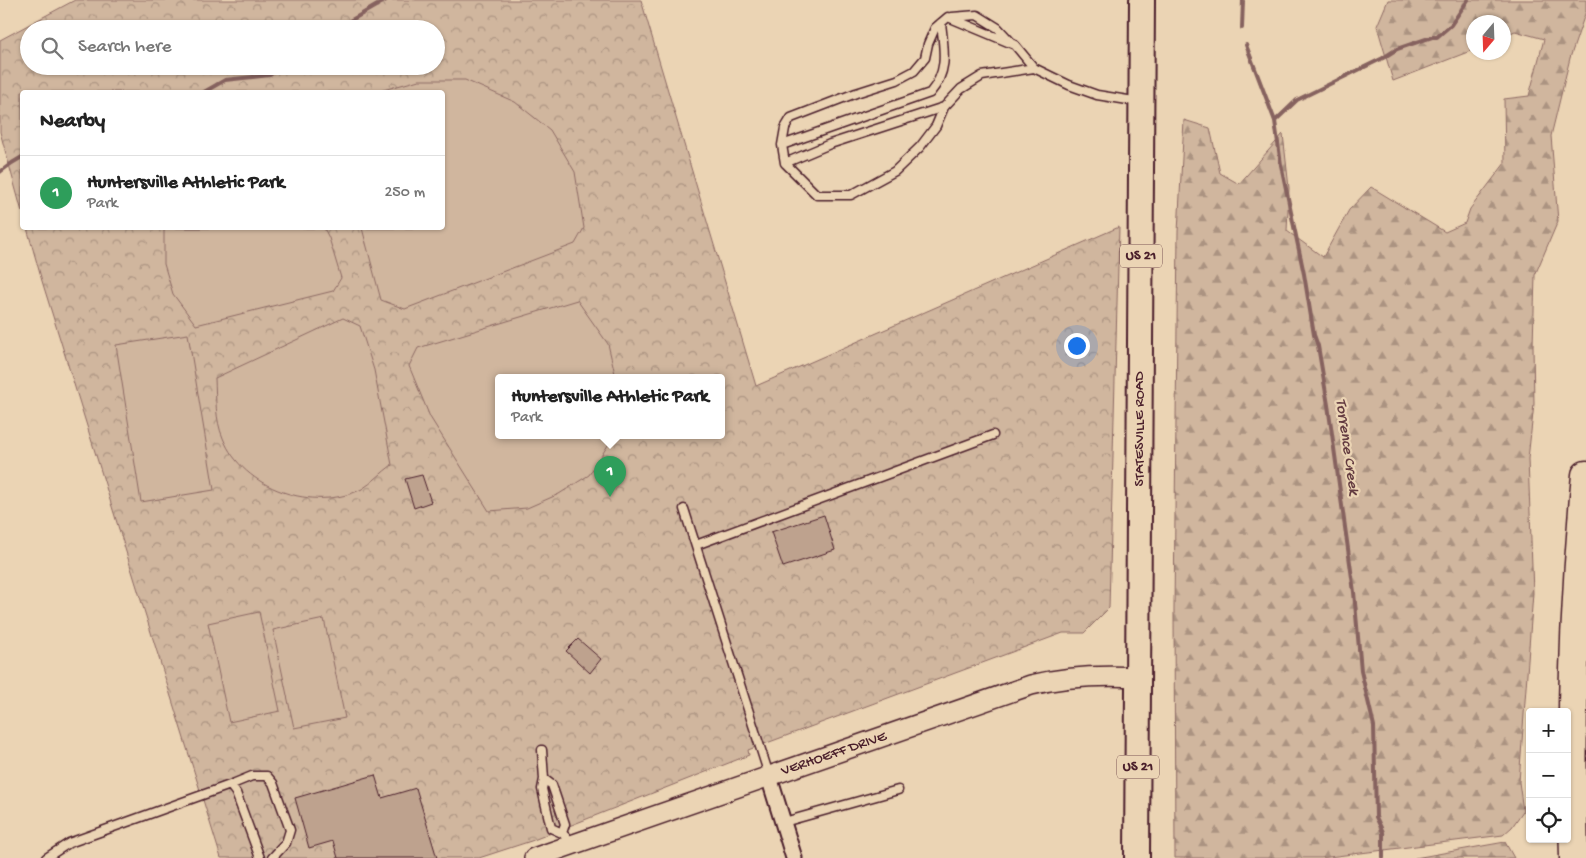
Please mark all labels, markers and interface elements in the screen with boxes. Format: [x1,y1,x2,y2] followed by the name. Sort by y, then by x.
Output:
[1466,15,1511,60] north arrow
[20,20,445,75] search box
[38,34,66,62] icon: search
[78,36,172,59] text: Search here
[40,110,105,135] text: Nearby
[87,172,284,195] text: Huntersville Athletic Park
[53,184,59,203] text: 1
[385,184,425,203] text: 250 m
[87,195,118,214] text: Park
[1120,245,1162,268] road number: US 21
[1064,333,1090,359] your location
[1131,371,1149,487] street label: STATESVILLE ROAD
[495,374,725,439] popup
[511,386,709,409] text: Huntersville Athletic Park
[1330,398,1362,498] water label: Torrence Creek
[511,409,542,428] text: Park
[594,456,626,497] pin: 1
[1526,708,1571,843] map controls
[1526,708,1571,753] button: +
[778,727,890,781] street label: VERHOEFF DRIVE
[1526,753,1571,798] button: −
[1117,756,1159,779] road number: US 21
[1526,798,1571,843] button: locate

